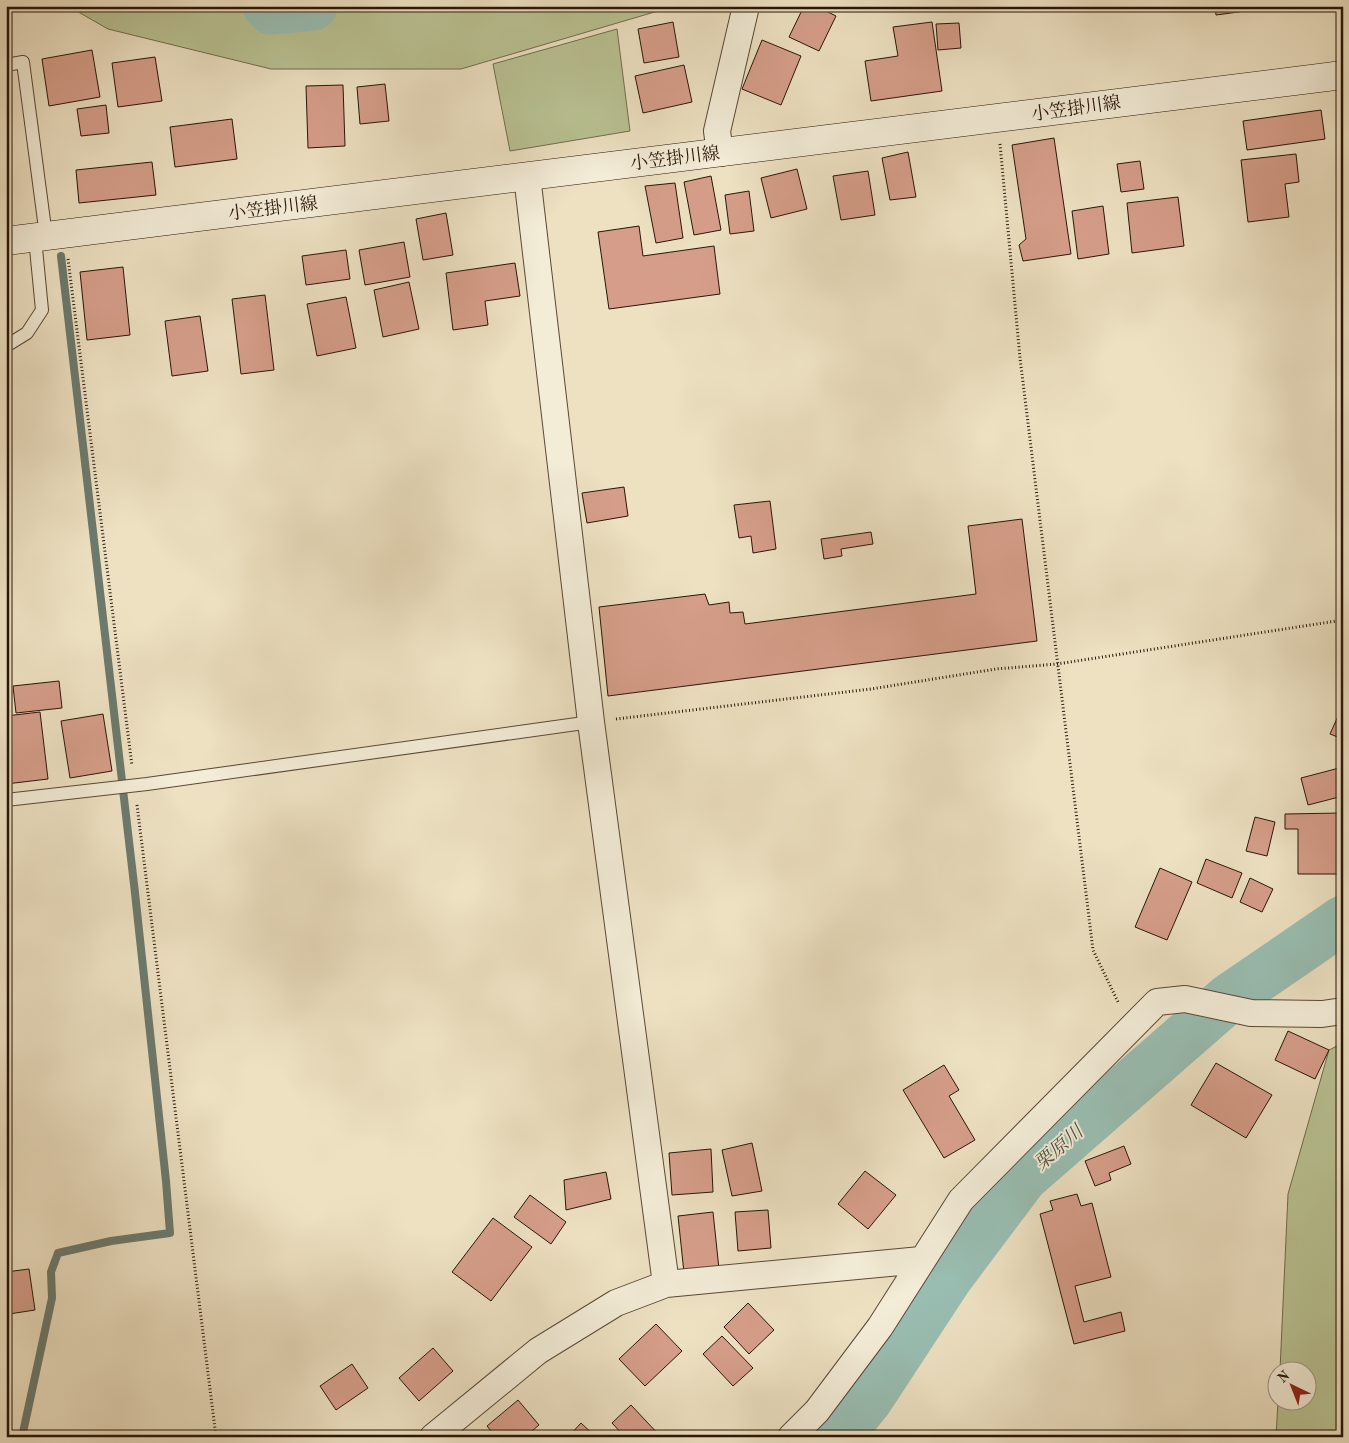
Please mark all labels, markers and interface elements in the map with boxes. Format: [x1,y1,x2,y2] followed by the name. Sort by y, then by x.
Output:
[1030,92,1122,124] street label: 小笠掛川線
[629,143,721,173] street label: 小笠掛川線
[227,193,319,223] street label: 小笠掛川線
[1031,1120,1089,1175] water label: 栗原川
[1266,1360,1316,1410] north arrow
[1275,1368,1293,1386] text: N

